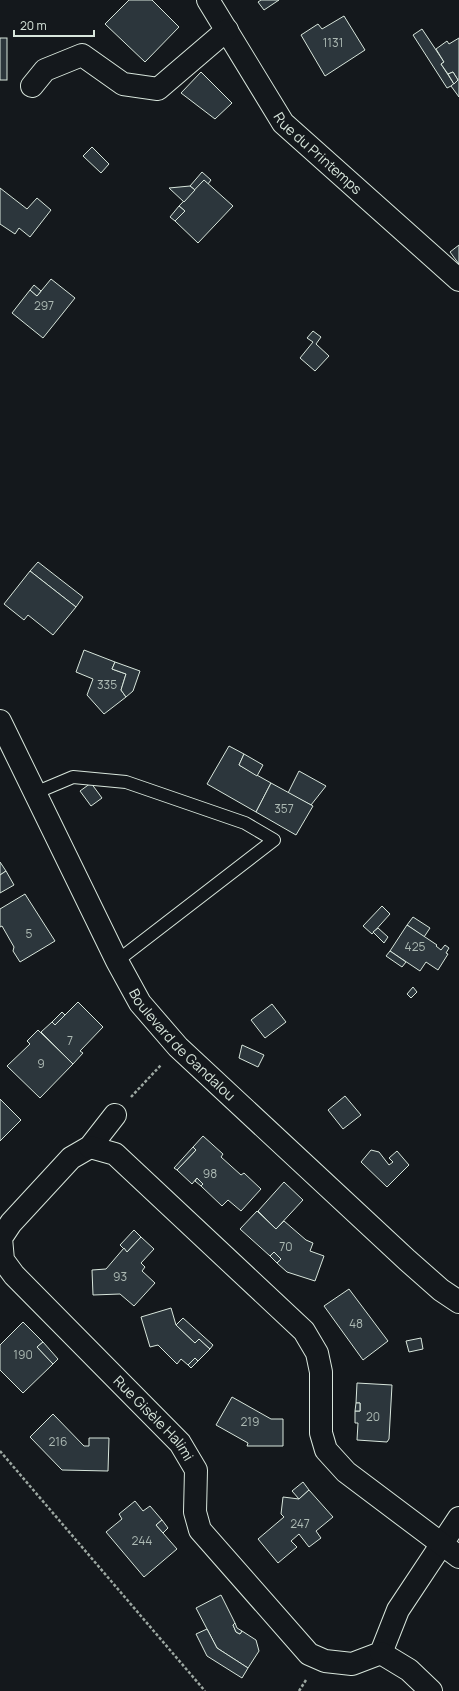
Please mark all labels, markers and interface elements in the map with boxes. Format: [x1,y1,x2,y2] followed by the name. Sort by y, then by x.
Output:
[14,12,94,38] scale bar
[20,17,47,34] text: 20 m
[323,34,343,51] house number: 1131
[270,109,366,198] street label: Rue du Printemps
[34,297,54,314] house number: 297
[97,676,117,693] house number: 335
[274,800,294,817] house number: 357
[26,925,33,942] house number: 5
[405,938,425,955] house number: 425
[125,985,240,1105] street label: Boulevard de Gandalou
[67,1032,73,1049] house number: 7
[37,1055,45,1072] house number: 9
[203,1165,217,1182] house number: 98
[279,1238,293,1255] house number: 70
[113,1268,127,1285] house number: 93
[349,1315,363,1332] house number: 48
[13,1346,33,1363] house number: 190
[110,1371,198,1464] street label: Rue Gisèle Halimi
[366,1408,380,1425] house number: 20
[241,1413,259,1430] house number: 219
[49,1433,67,1450] house number: 216
[290,1515,310,1532] house number: 247
[132,1532,152,1549] house number: 244

